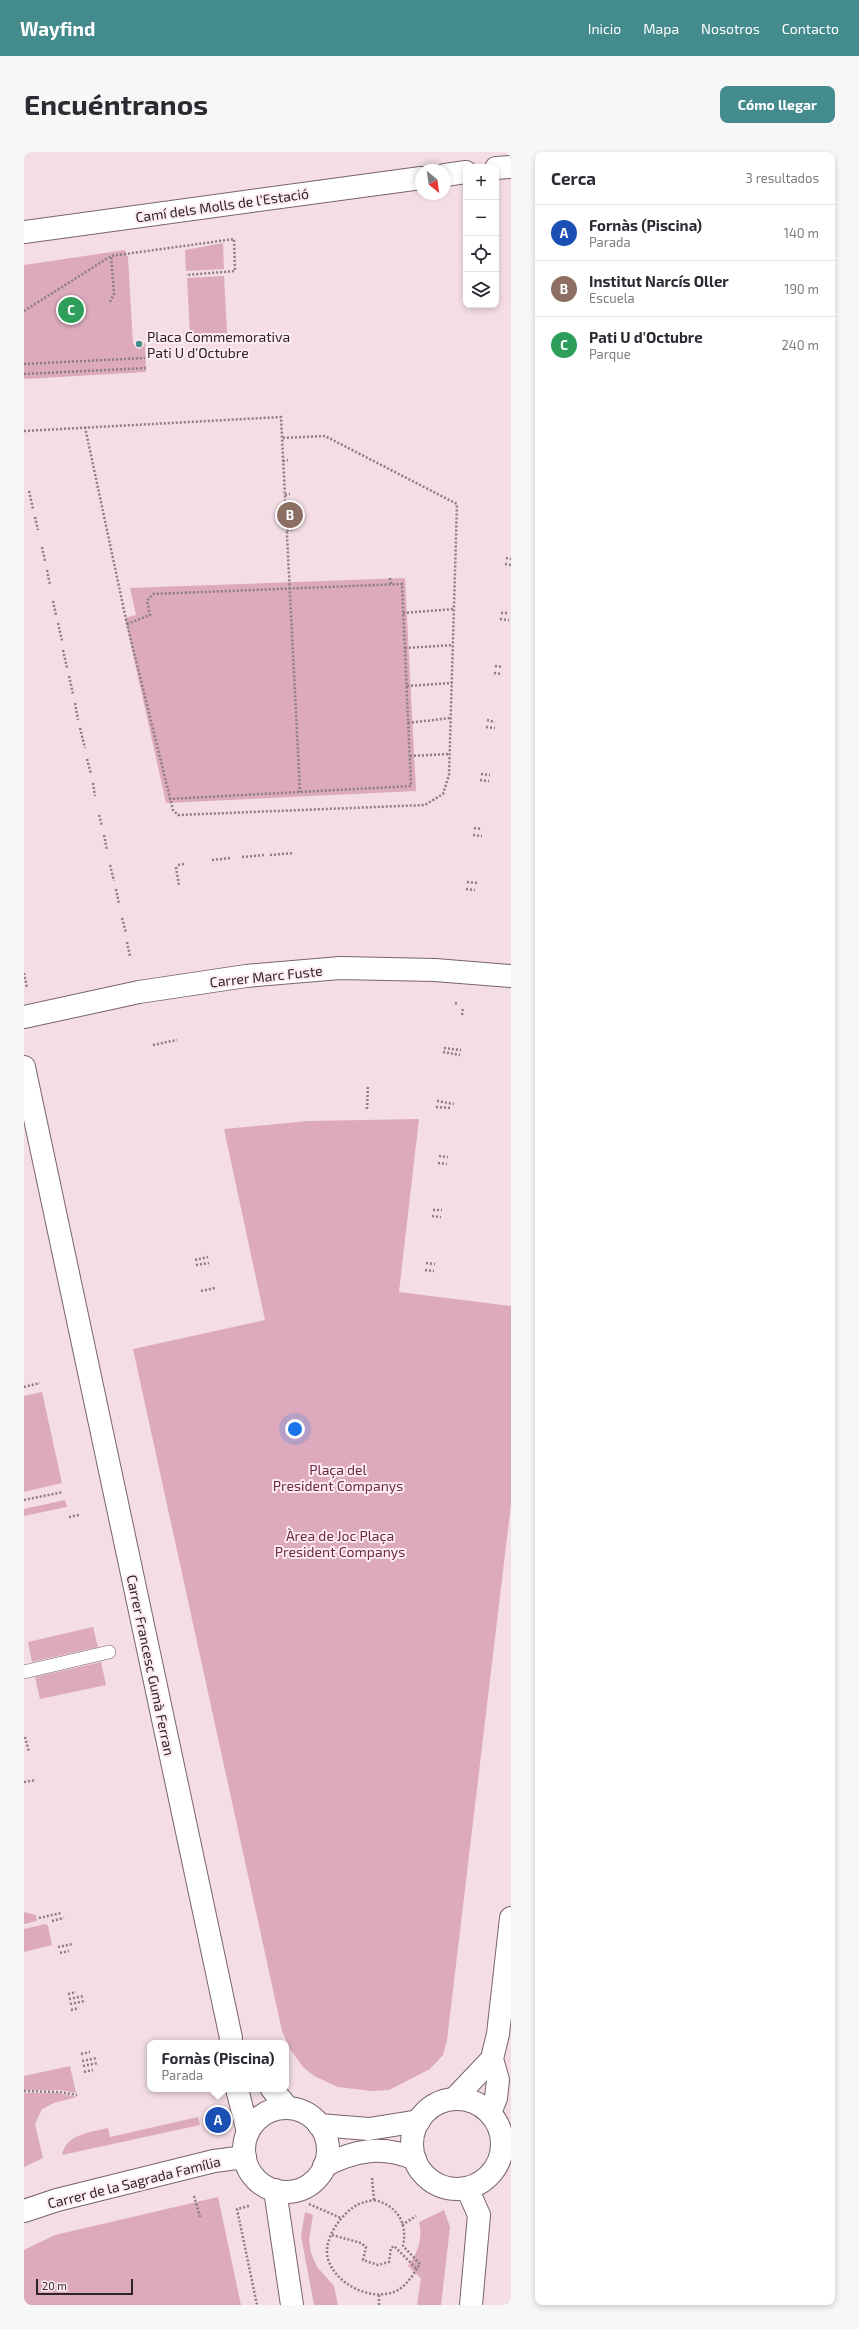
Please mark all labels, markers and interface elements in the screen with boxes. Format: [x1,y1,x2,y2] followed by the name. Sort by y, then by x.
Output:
[20,17,95,40] text: Wayfind
[588,20,621,37] text: Inicio
[643,20,679,37] text: Mapa
[701,20,760,37] text: Nosotros
[782,20,839,37] text: Contacto
[720,86,835,123] button: Cómo llegar
[24,87,208,121] text: Encuéntranos
[415,164,451,200] north arrow
[463,164,499,308] map controls
[463,164,499,200] button: +
[551,168,596,188] text: Cerca
[746,170,819,186] text: 3 resultados
[134,184,310,226] street label: Camí dels Molls de l'Estació
[463,200,499,236] button: −
[589,216,702,234] text: Fornàs (Piscina)
[560,225,568,241] text: A
[784,225,819,241] text: 140 m
[589,234,631,250] text: Parada
[463,236,499,272] button: locate
[463,272,499,308] button: layers
[589,272,729,290] text: Institut Narcís Oller
[560,281,568,297] text: B
[784,281,819,297] text: 190 m
[589,290,635,306] text: Escuela
[58,295,84,325] pin: C
[147,328,290,361] place label: Placa Commemorativa Pati U d'Octubre
[589,328,703,346] text: Pati U d'Octubre
[560,337,568,353] text: C
[782,337,819,353] text: 240 m
[134,339,144,349] marker: Placa Commemorativa Pati U d'Octubre
[589,346,631,362] text: Parque
[277,500,303,530] pin: B
[209,962,323,990] street label: Carrer Marc Fuste
[285,1419,305,1439] your location
[273,1461,403,1494] park label: Plaça del President Companys
[275,1527,405,1560] park label: Àrea de Joc Plaça President Companys
[124,1573,178,1757] street label: Carrer Francesc Gumà Ferran
[147,2040,289,2092] popup
[161,2049,275,2067] text: Fornàs (Piscina)
[161,2067,203,2083] text: Parada
[205,2105,231,2135] pin: A
[46,2152,222,2212] street label: Carrer de la Sagrada Família
[36,2277,133,2296] scale bar
[42,2279,67,2292] text: 20 m

